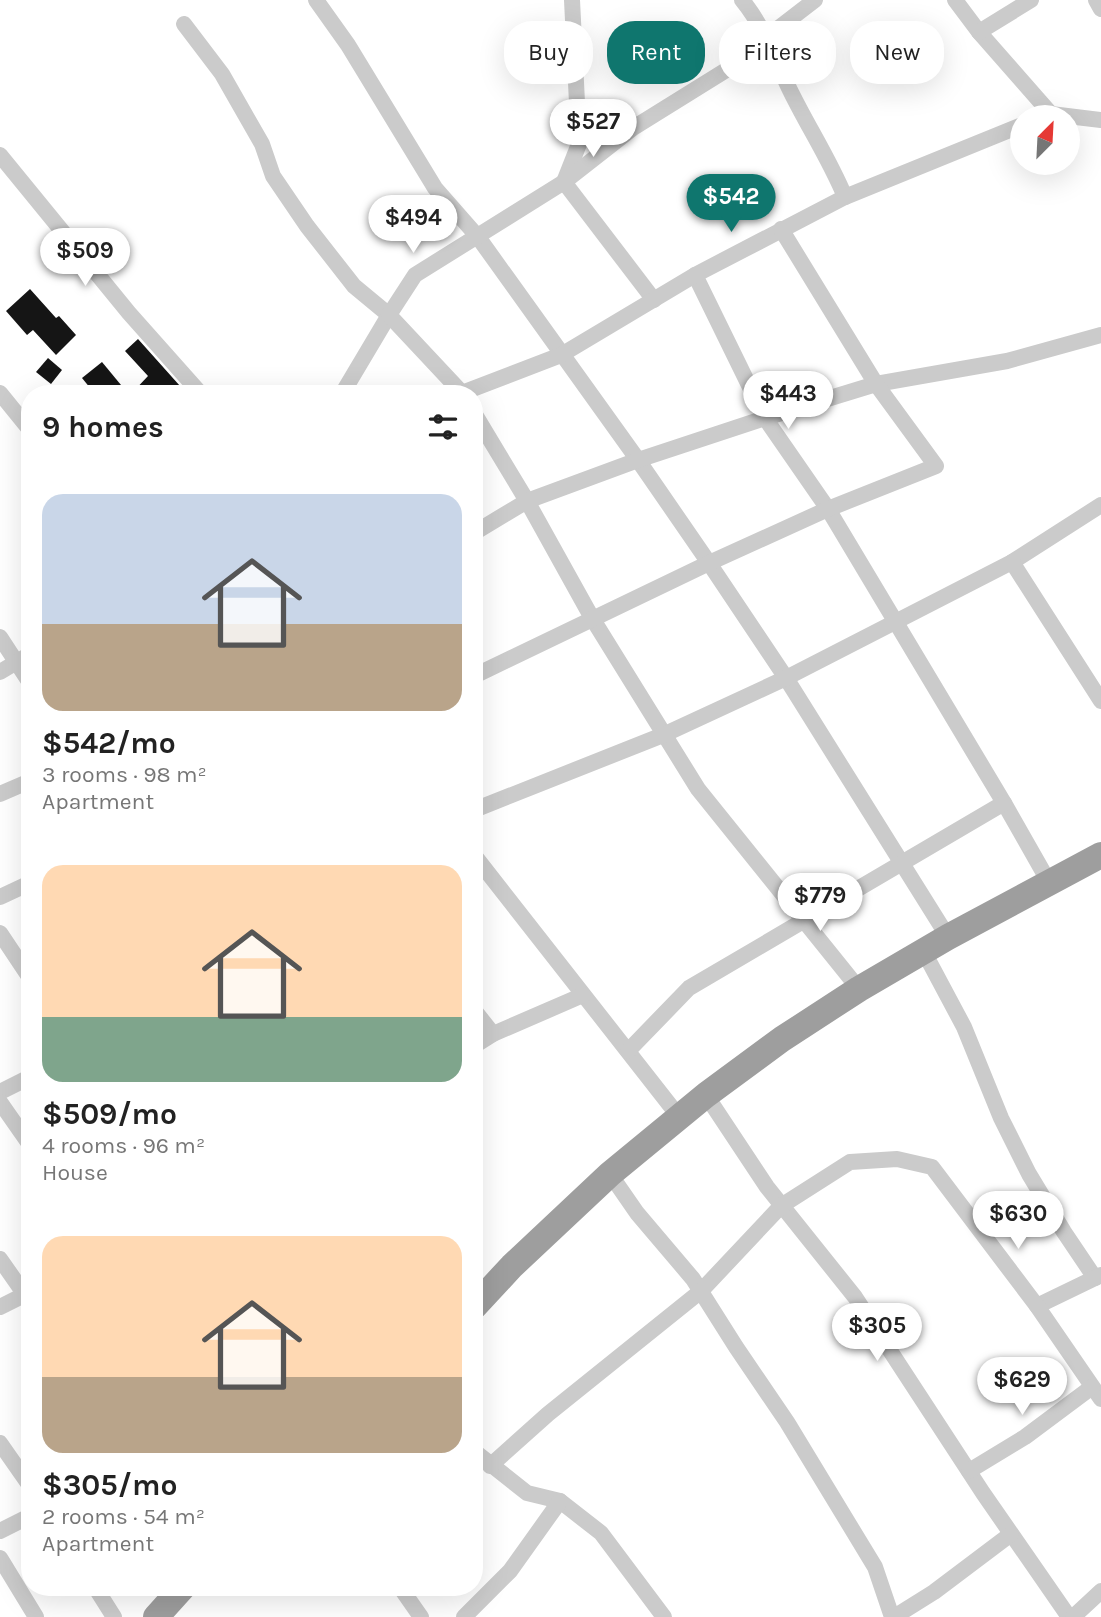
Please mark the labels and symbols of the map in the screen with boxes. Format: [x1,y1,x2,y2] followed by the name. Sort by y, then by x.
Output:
[552,100,634,159] pin: $527
[1010,105,1080,175] north arrow
[690,174,772,234] pin: $542
[372,196,454,255] pin: $494
[44,229,126,288] pin: $509
[747,372,829,431] pin: $443
[779,874,861,933] pin: $779
[977,1192,1059,1251] pin: $630
[836,1304,918,1363] pin: $305
[981,1358,1063,1417] pin: $629

